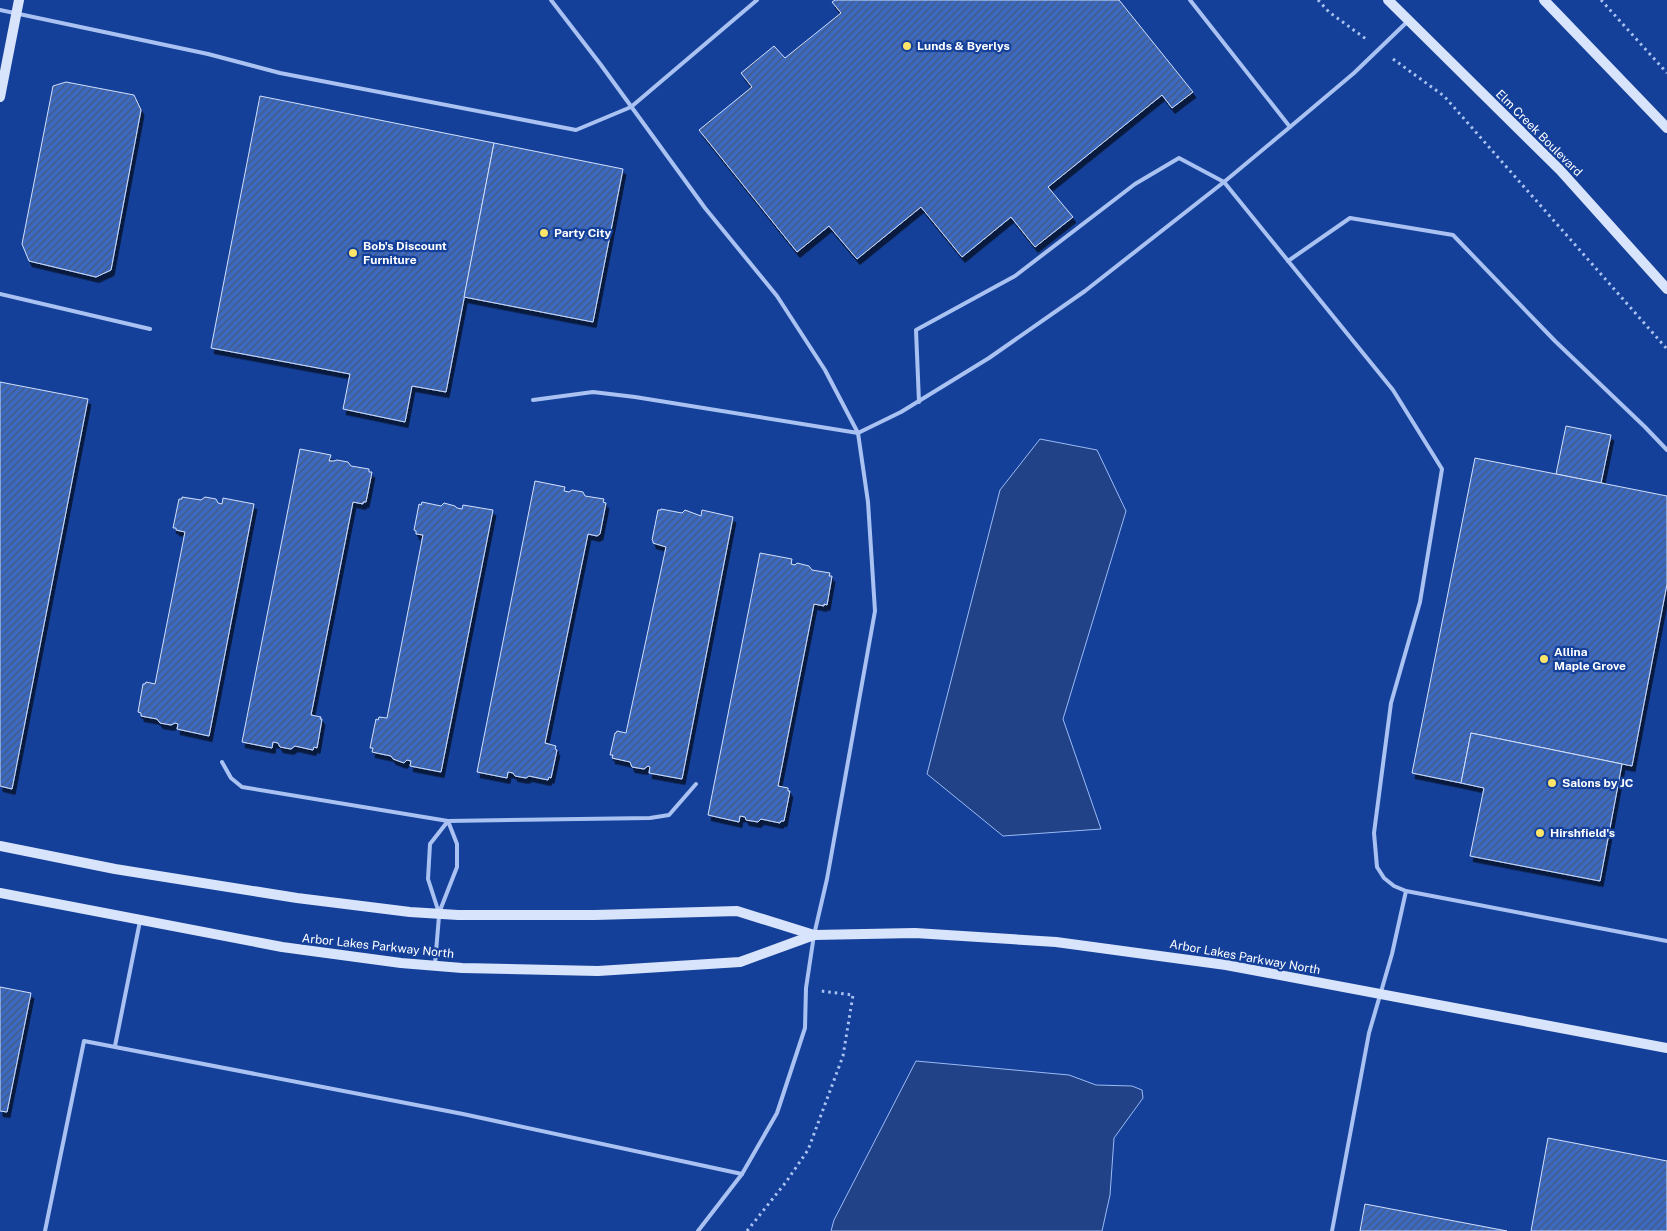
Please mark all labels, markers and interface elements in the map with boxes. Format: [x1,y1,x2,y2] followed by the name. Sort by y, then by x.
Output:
[917,39,1010,53] place label: Lunds & Byerlys
[901,40,913,52] marker: Lunds & Byerlys
[1493,87,1585,179] street label: Elm Creek Boulevard
[554,226,612,240] place label: Party City
[538,227,550,239] marker: Party City
[363,239,447,267] place label: Bob's Discount Furniture
[347,247,359,259] marker: Bob's Discount Furniture
[1554,645,1626,673] place label: Allina Maple Grove
[1538,653,1550,665] marker: Allina Maple Grove
[1562,776,1634,790] place label: Salons by JC
[1546,777,1558,789] marker: Salons by JC
[1550,826,1615,840] place label: Hirshfield's
[1534,827,1546,839] marker: Hirshfield's
[301,931,455,961] street label: Arbor Lakes Parkway North
[1169,937,1322,977] street label: Arbor Lakes Parkway North

